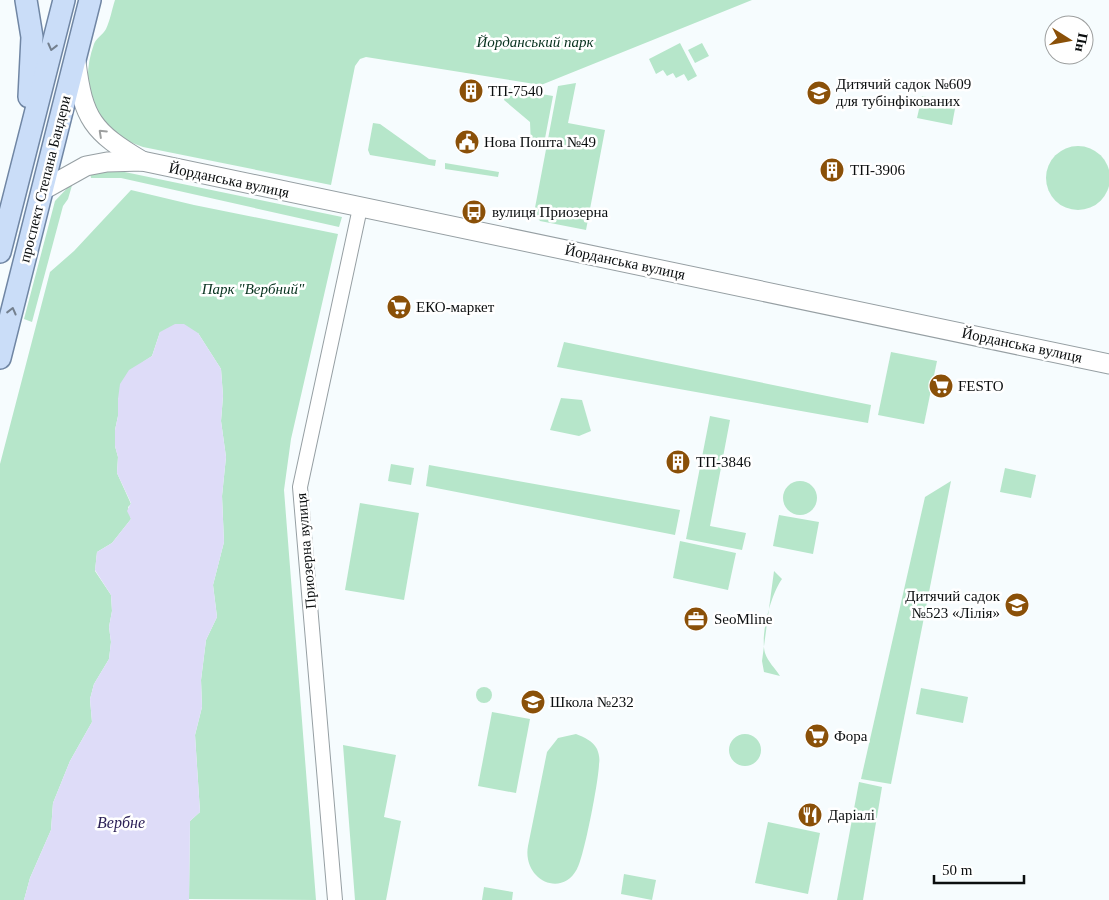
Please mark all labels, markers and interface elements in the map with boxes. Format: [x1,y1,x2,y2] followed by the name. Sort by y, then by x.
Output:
[1044,15,1094,65] north arrow
[1072,32,1090,53] text: Пн
[476,34,594,50] park label: Йорданський парк
[47,43,58,52] one-way arrow
[836,76,971,109] place label: Дитячий садок №609 для тубінфікованих
[458,78,484,104] building icon: ТП-7540
[806,80,832,106] school or university icon: Дитячий садок №609 для тубінфікованих
[488,83,543,99] place label: ТП-7540
[17,94,73,264] street label: проспект Степана Бандери
[454,129,480,155] public building icon: Нова Пошта №49
[99,130,108,139] one-way arrow
[484,134,596,150] place label: Нова Пошта №49
[819,157,845,183] building icon: ТП-3906
[167,159,291,201] street label: Йорданська вулиця
[850,162,905,178] place label: ТП-3906
[461,199,487,225] bus stop icon: вулиця Приозерна
[492,204,609,220] place label: вулиця Приозерна
[563,241,687,283] street label: Йорданська вулиця
[201,281,305,297] park label: Парк "Вербний"
[386,294,412,320] supermarket icon: ЕКО-маркет
[416,299,495,315] place label: ЕКО-маркет
[6,307,17,316] one-way arrow
[960,324,1084,366] street label: Йорданська вулиця
[928,373,954,399] supermarket icon: FESTO
[958,378,1004,394] place label: FESTO
[665,449,691,475] building icon: ТП-3846
[696,454,751,470] place label: ТП-3846
[293,492,319,610] street label: Приозерна вулиця
[905,588,1001,621] place label: Дитячий садок №523 «Лілія»
[1004,592,1030,618] school or university icon: Дитячий садок №523 «Лілія»
[683,606,709,632] office icon: SeoMline
[714,611,773,627] place label: SeoMline
[520,689,546,715] school or university icon: Школа №232
[550,694,634,710] place label: Школа №232
[804,723,830,749] supermarket icon: Фора
[834,728,868,744] place label: Фора
[797,802,823,828] restaurant icon: Даріалі
[828,807,875,823] place label: Даріалі
[97,814,145,832] water label: Вербне
[934,852,1024,884] scale bar
[942,862,973,878] text: 50 m

